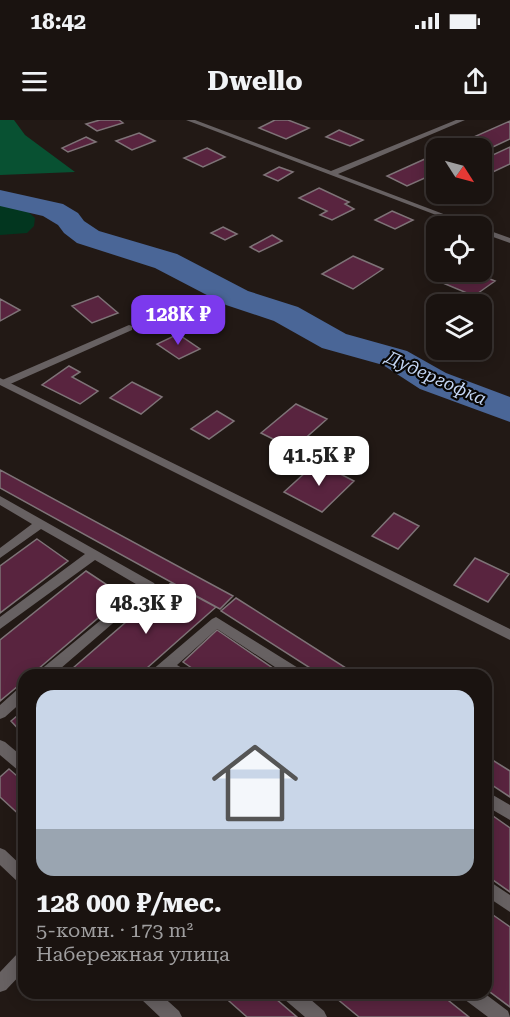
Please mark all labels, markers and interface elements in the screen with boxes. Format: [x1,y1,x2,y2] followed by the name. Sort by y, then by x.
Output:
[30,9,86,34] text: 18:42
[18,65,51,98] icon: menu
[207,65,303,97] text: Dwello
[459,65,492,98] icon: share
[426,138,492,204] north arrow
[426,138,492,360] map controls
[426,216,492,282] button: locate
[426,294,492,360] button: layers
[129,295,227,346] pin: 128K ₽
[145,302,211,326] text: 128K ₽
[382,346,490,409] water label: Дудергофка
[264,436,374,487] pin: 41.5K ₽
[283,443,355,467] text: 41.5K ₽
[91,584,201,635] pin: 48.3K ₽
[110,591,182,615] text: 48.3K ₽
[201,729,309,837] icon: home
[36,888,222,918] text: 128 000 ₽/мес.
[36,918,193,942] text: 5-комн. · 173 m²
[36,942,230,966] text: Набережная улица

